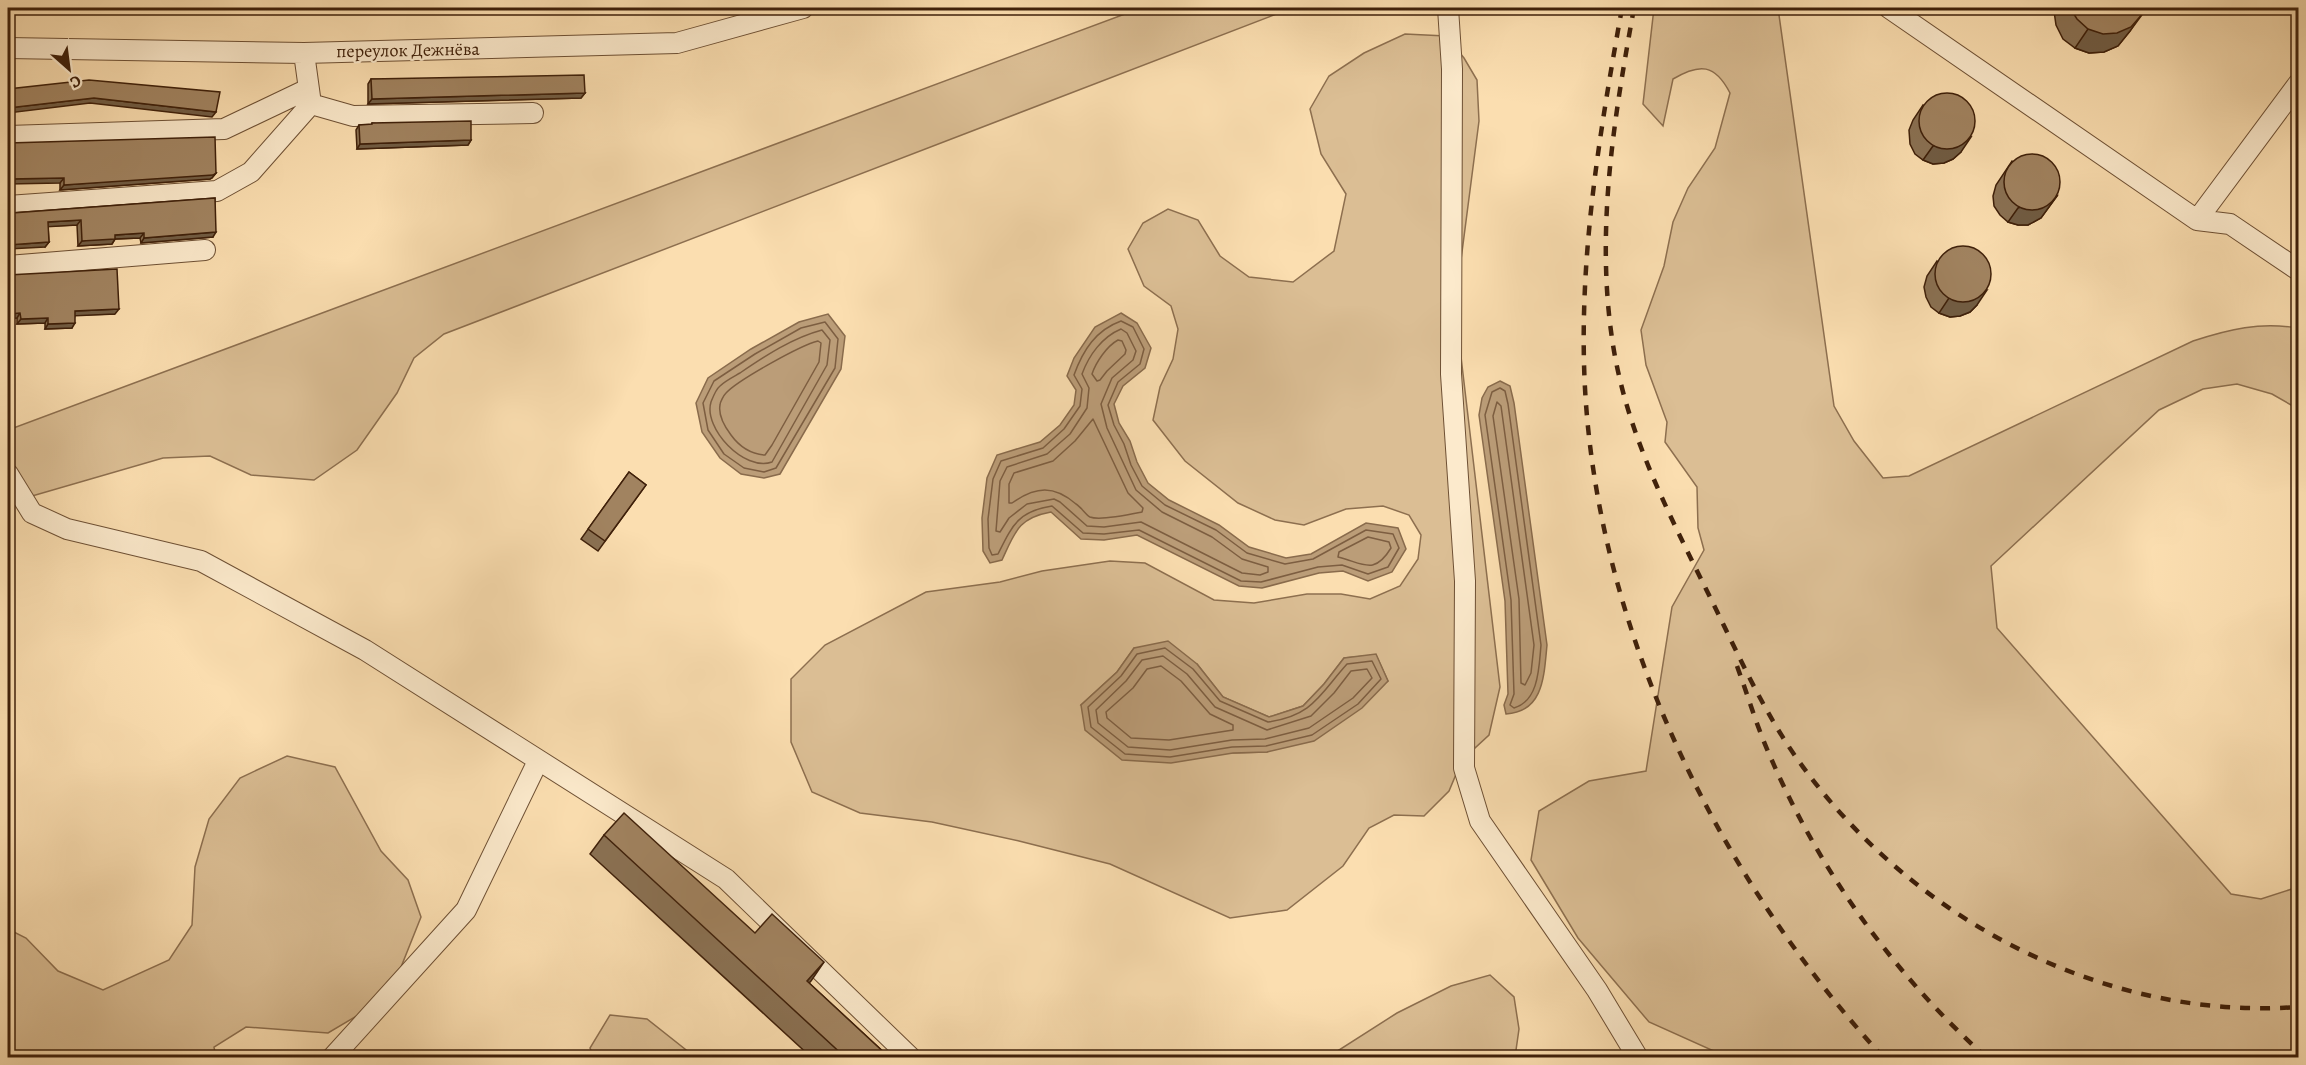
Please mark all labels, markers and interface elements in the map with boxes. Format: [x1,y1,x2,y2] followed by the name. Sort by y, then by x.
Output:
[336,37,481,63] street label: переулок Дежнёва
[39,39,99,99] north arrow
[66,69,85,93] text: С

